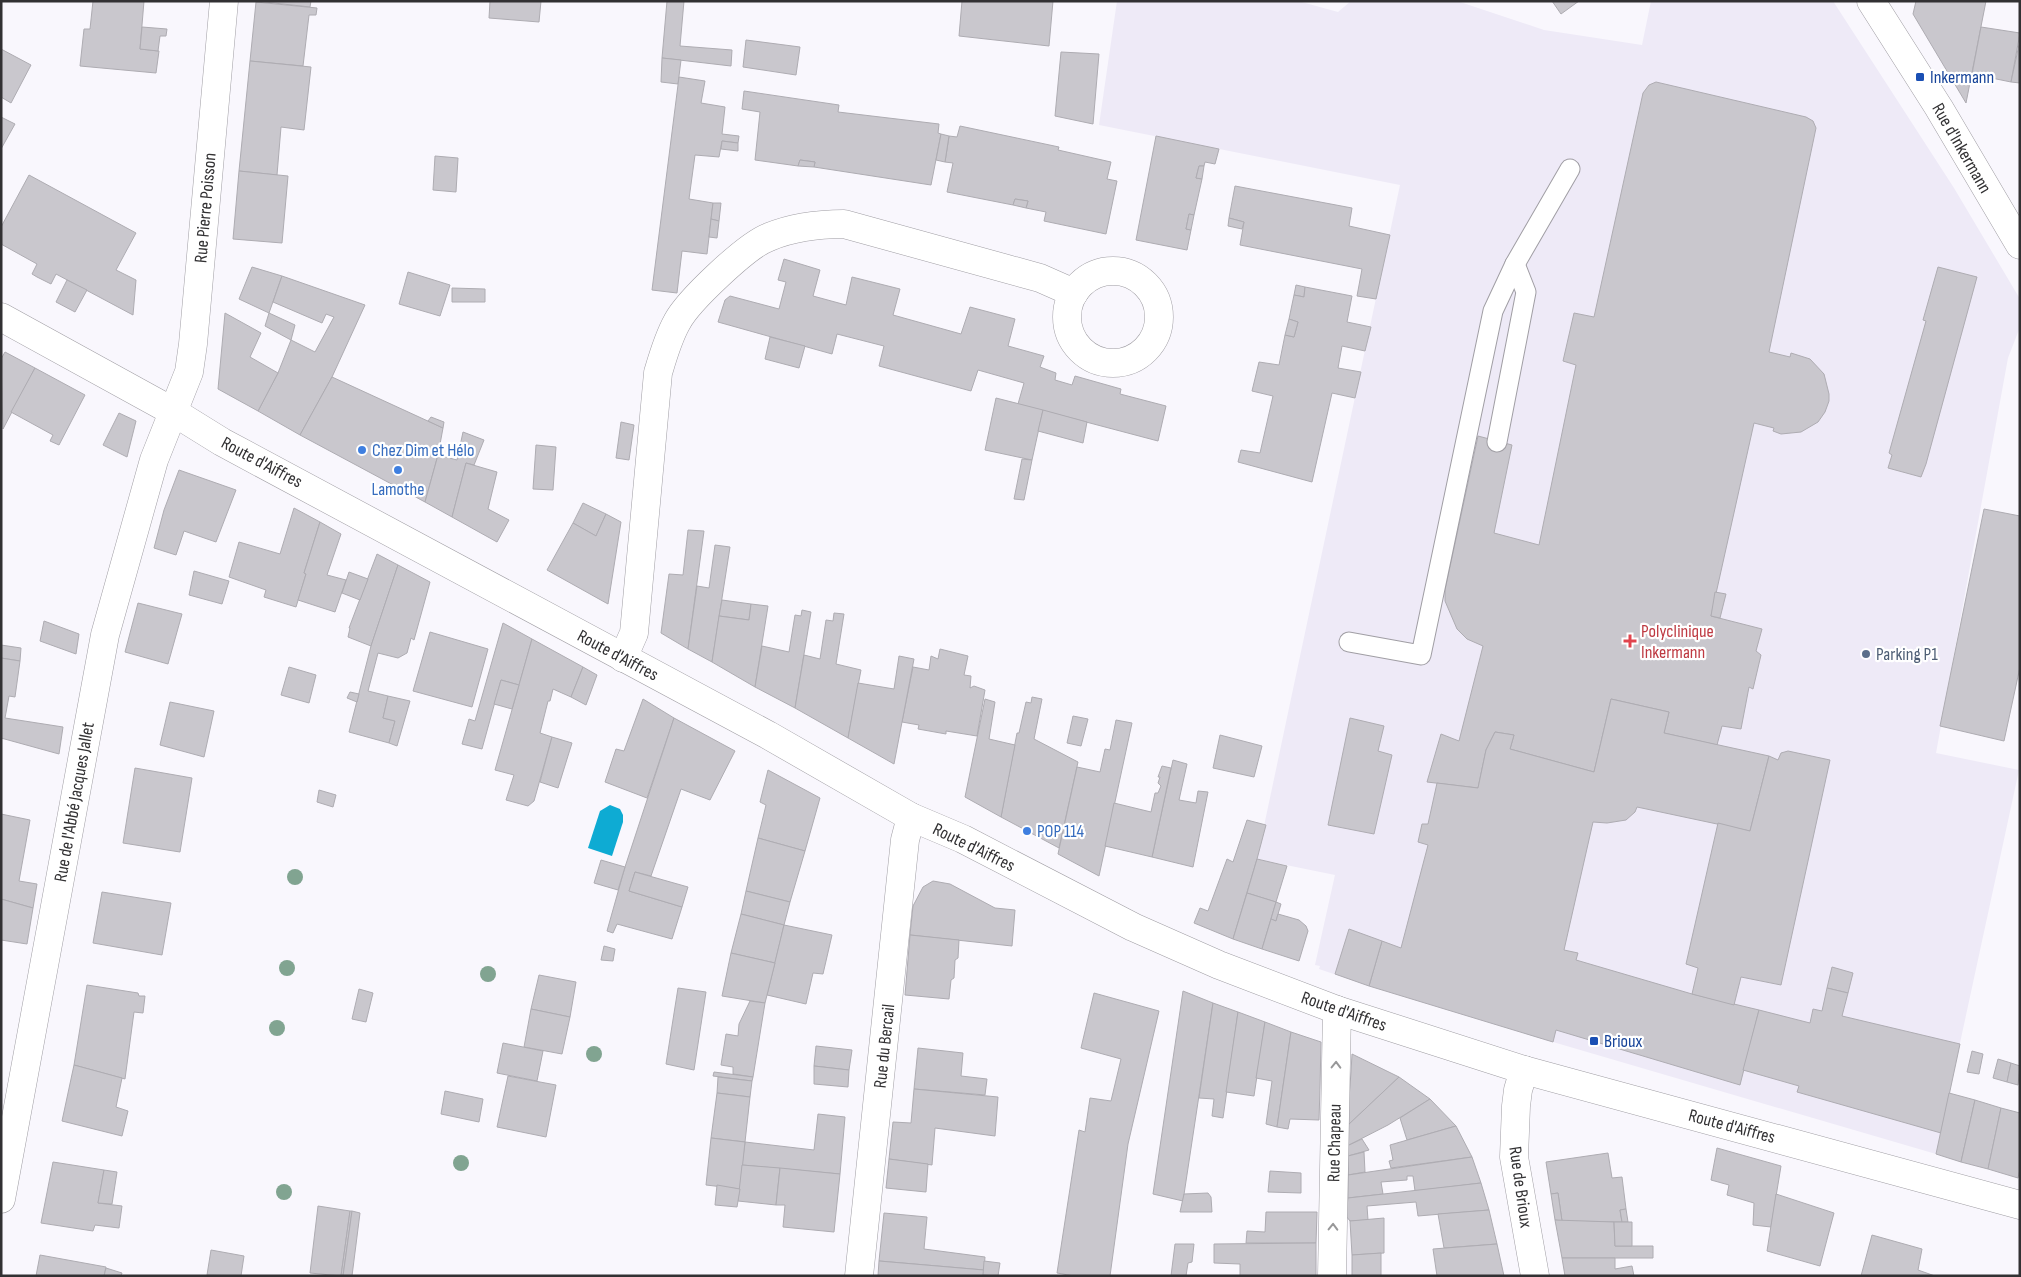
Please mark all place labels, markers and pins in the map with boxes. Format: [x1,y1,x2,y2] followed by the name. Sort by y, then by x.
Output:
[1930,67,1994,88] place label: Inkermann
[1914,71,1926,83] marker: Inkermann
[372,440,474,461] place label: Chez Dim et Hélo
[356,444,368,456] marker: Chez Dim et Hélo
[392,464,404,476] marker: Lamothe
[371,479,425,500] place label: Lamothe
[1641,621,1714,663] place label: Polyclinique Inkermann
[1623,634,1637,648] marker: Polyclinique Inkermann
[1876,644,1938,665] place label: Parking P1
[1860,648,1872,660] marker: Parking P1
[1037,821,1085,842] place label: POP 114
[1021,825,1033,837] marker: POP 114
[1604,1031,1643,1052] place label: Brioux
[1588,1035,1600,1047] marker: Brioux

